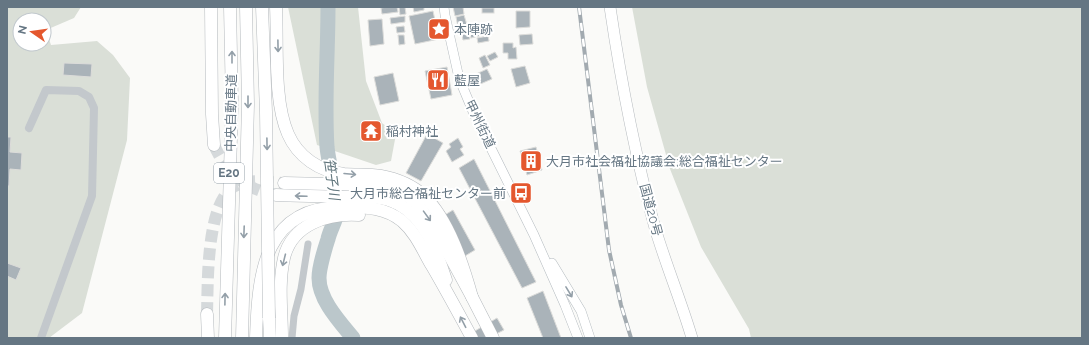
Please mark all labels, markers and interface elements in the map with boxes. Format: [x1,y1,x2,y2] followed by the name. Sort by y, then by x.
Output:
[12,12,52,52] north arrow
[426,16,452,42] place icon: 本陣跡
[454,22,493,37] place label: 本陣跡
[15,24,30,35] text: N
[274,39,281,52] one-way arrow
[228,51,236,64] one-way arrow
[425,67,451,93] restaurant icon: 藍屋
[454,73,480,88] place label: 藍屋
[223,74,239,152] street label: 中央自動車道
[244,95,252,108] one-way arrow
[462,97,498,151] street label: 甲州街道
[358,118,384,144] temple icon: 稲村神社
[386,124,438,139] place label: 稲村神社
[263,137,271,150] one-way arrow
[518,148,544,174] building icon: 大月市社会福祉協議会;総合福祉センター
[546,154,783,169] place label: 大月市社会福祉協議会;総合福祉センター
[321,157,343,203] water label: 笹子川
[214,163,244,183] road number: E20
[343,170,356,178] one-way arrow
[508,180,534,206] bus stop icon: 大月市総合福祉センター前
[637,182,665,238] street label: 国道20号
[350,186,506,201] place label: 大月市総合福祉センター前
[295,192,308,199] one-way arrow
[423,210,431,221] one-way arrow
[241,225,248,238] one-way arrow
[280,253,287,266] one-way arrow
[565,286,573,297] one-way arrow
[221,293,229,306] one-way arrow
[459,316,466,328] one-way arrow

